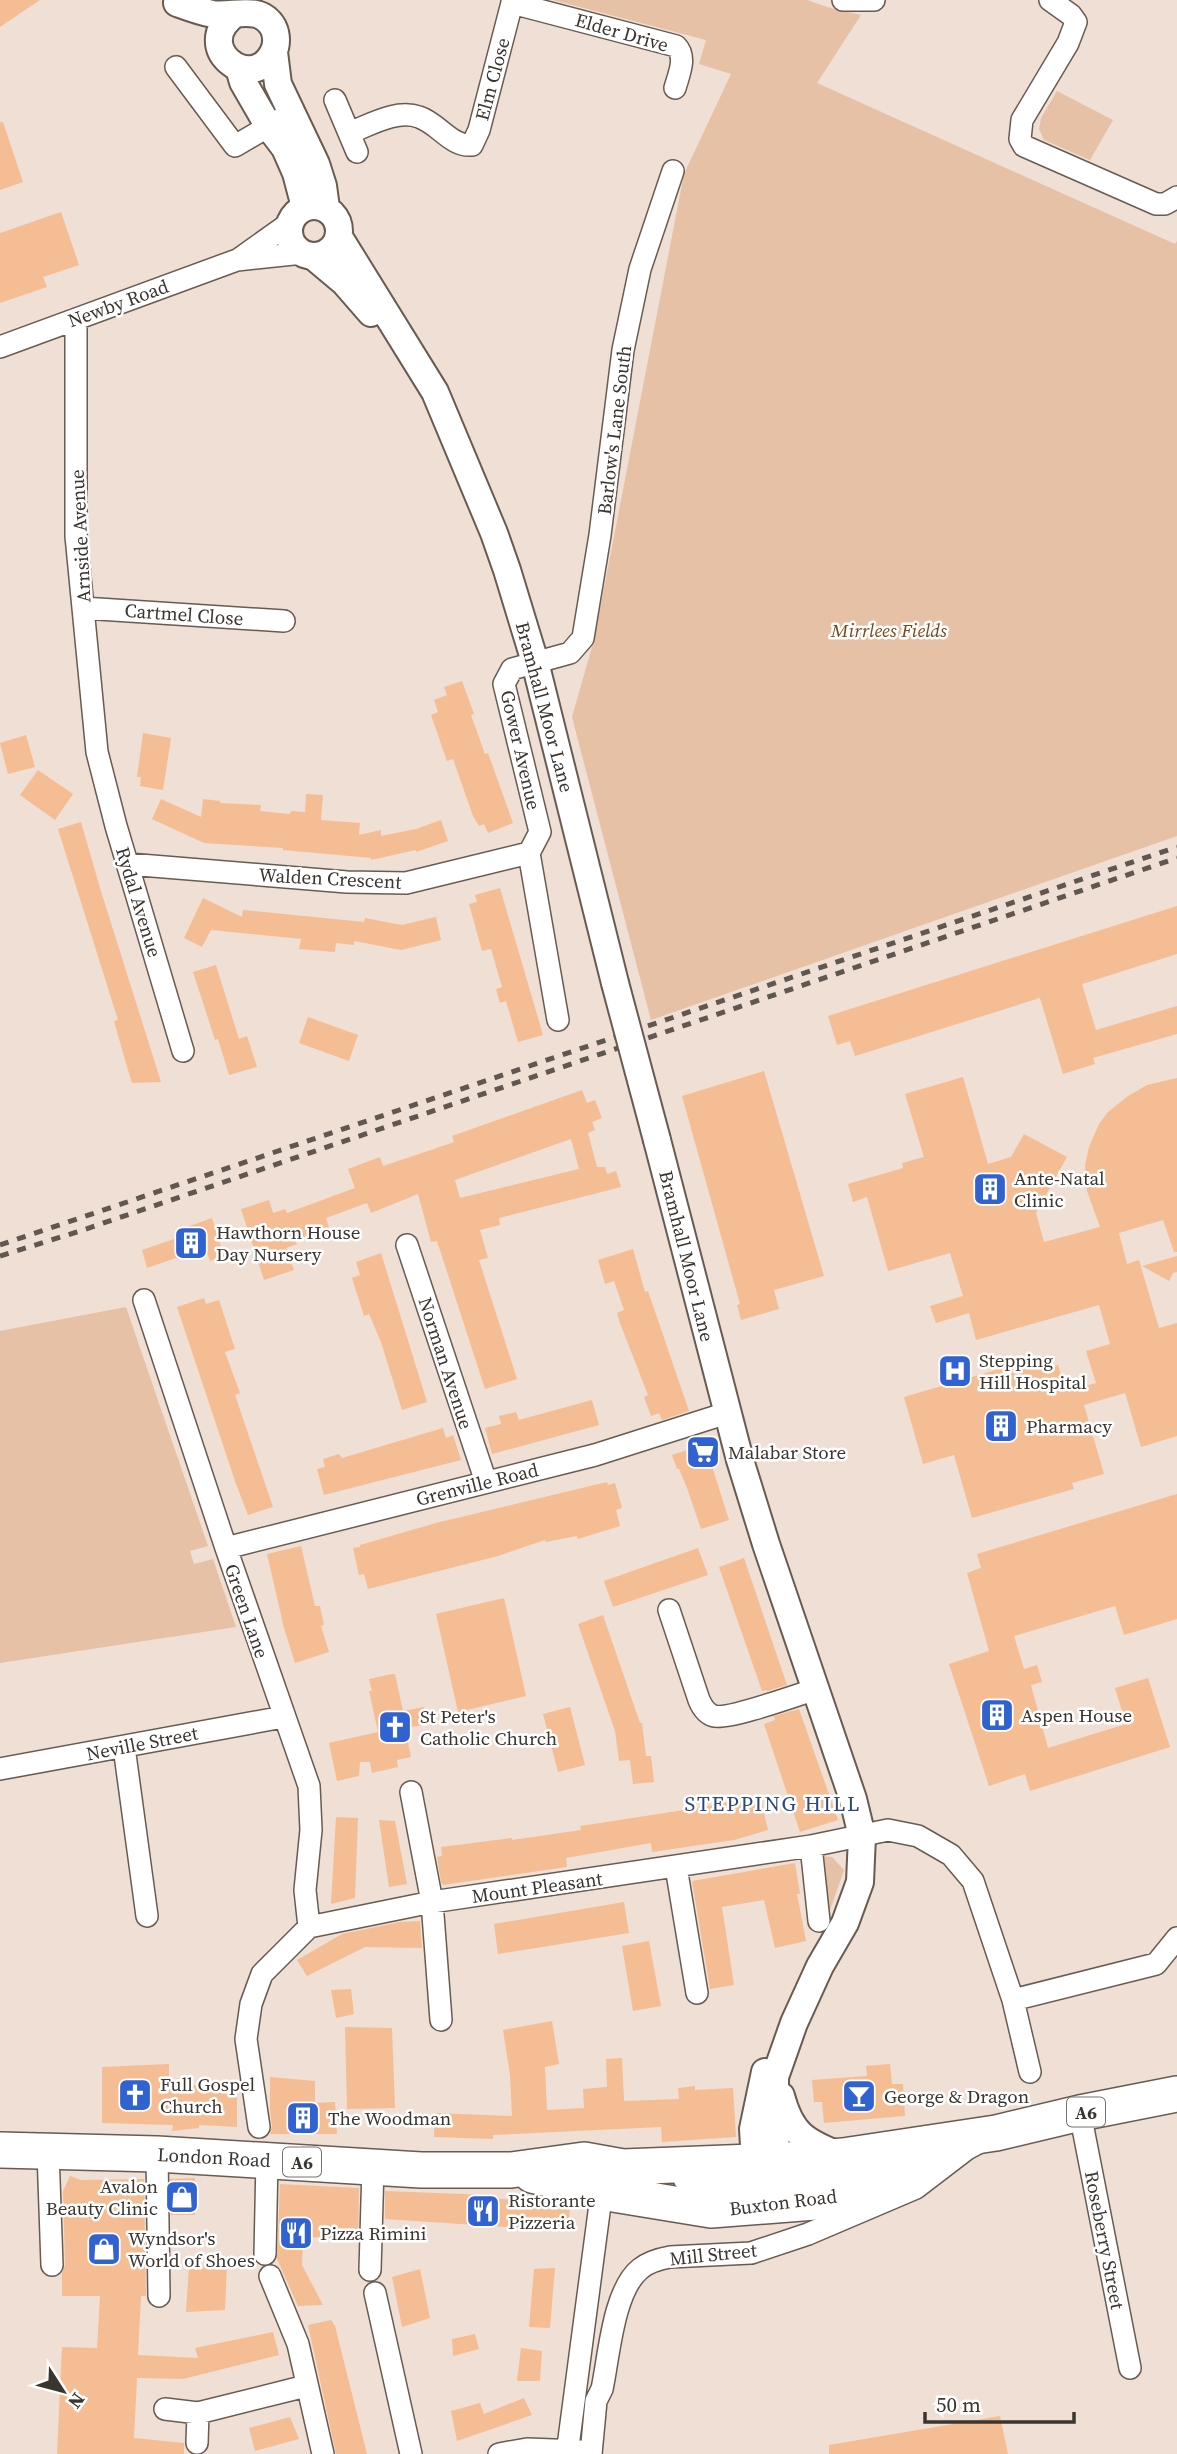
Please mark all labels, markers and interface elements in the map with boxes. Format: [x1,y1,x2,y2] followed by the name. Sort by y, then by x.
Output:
[572,6,672,58] street label: Elder Drive
[468,35,516,123] street label: Elm Close
[64,273,172,333] street label: Newby Road
[591,344,637,516] street label: Barlow's Lane South
[64,469,96,603] street label: Arnside Avenue
[124,597,244,631] street label: Cartmel Close
[830,617,947,643] park label: Mirrlees Fields
[510,619,580,795] street label: Bramhall Moor Lane
[495,688,547,812] street label: Gower Avenue
[110,844,168,960] street label: Rydal Avenue
[258,861,403,895] street label: Walden Crescent
[1014,1165,1105,1213] place label: Ante-Natal Clinic
[653,1168,721,1344] street label: Bramhall Moor Lane
[971,1170,1009,1208] building icon: Ante-Natal Clinic
[216,1219,360,1267] place label: Hawthorn House Day Nursery
[172,1224,210,1262] building icon: Hawthorn House Day Nursery
[412,1294,480,1432] street label: Norman Avenue
[979,1347,1087,1395] place label: Stepping Hill Hospital
[936,1352,974,1390] hospital icon: Stepping Hill Hospital
[982,1407,1020,1445] building icon: Pharmacy
[1026,1413,1112,1439] place label: Pharmacy
[684,1433,722,1471] supermarket icon: Malabar Store
[728,1439,846,1465] place label: Malabar Store
[413,1456,541,1512] street label: Grenville Road
[219,1560,275,1662] street label: Green Lane
[978,1696,1016,1734] building icon: Aspen House
[1021,1702,1132,1728] place label: Aspen House
[420,1703,557,1751] place label: St Peter's Catholic Church
[376,1708,414,1746] church icon: St Peter's Catholic Church
[84,1719,201,1767] street label: Neville Street
[684,1789,862,1818] district label: STEPPING HILL
[470,1865,605,1909] street label: Mount Pleasant
[160,2071,255,2119] place label: Full Gospel Church
[116,2076,154,2114] church icon: Full Gospel Church
[840,2077,878,2115] bar icon: George & Dragon
[884,2083,1029,2109] place label: George & Dragon
[1067,2098,1105,2126] road number: A6
[284,2099,322,2137] building icon: The Woodman
[328,2105,451,2131] place label: The Woodman
[157,2141,272,2173] street label: London Road
[283,2148,321,2176] road number: A6
[1079,2169,1131,2312] street label: Roseberry Street
[46,2173,158,2221] place label: Avalon Beauty Clinic
[163,2178,201,2216] shop icon: Avalon Beauty Clinic
[728,2182,839,2221] street label: Buxton Road
[508,2187,596,2235] place label: Ristorante Pizzeria
[464,2192,502,2230] restaurant icon: Ristorante Pizzeria
[277,2214,315,2252] restaurant icon: Pizza Rimini
[320,2220,427,2246] place label: Pizza Rimini
[128,2225,255,2273] place label: Wyndsor's World of Shoes
[85,2230,123,2268] shop icon: Wyndsor's World of Shoes
[668,2236,759,2272] street label: Mill Street
[28,2356,98,2426] north arrow
[925,2380,1074,2424] scale bar
[62,2388,91,2414] text: N
[936,2390,981,2419] text: 50 m

